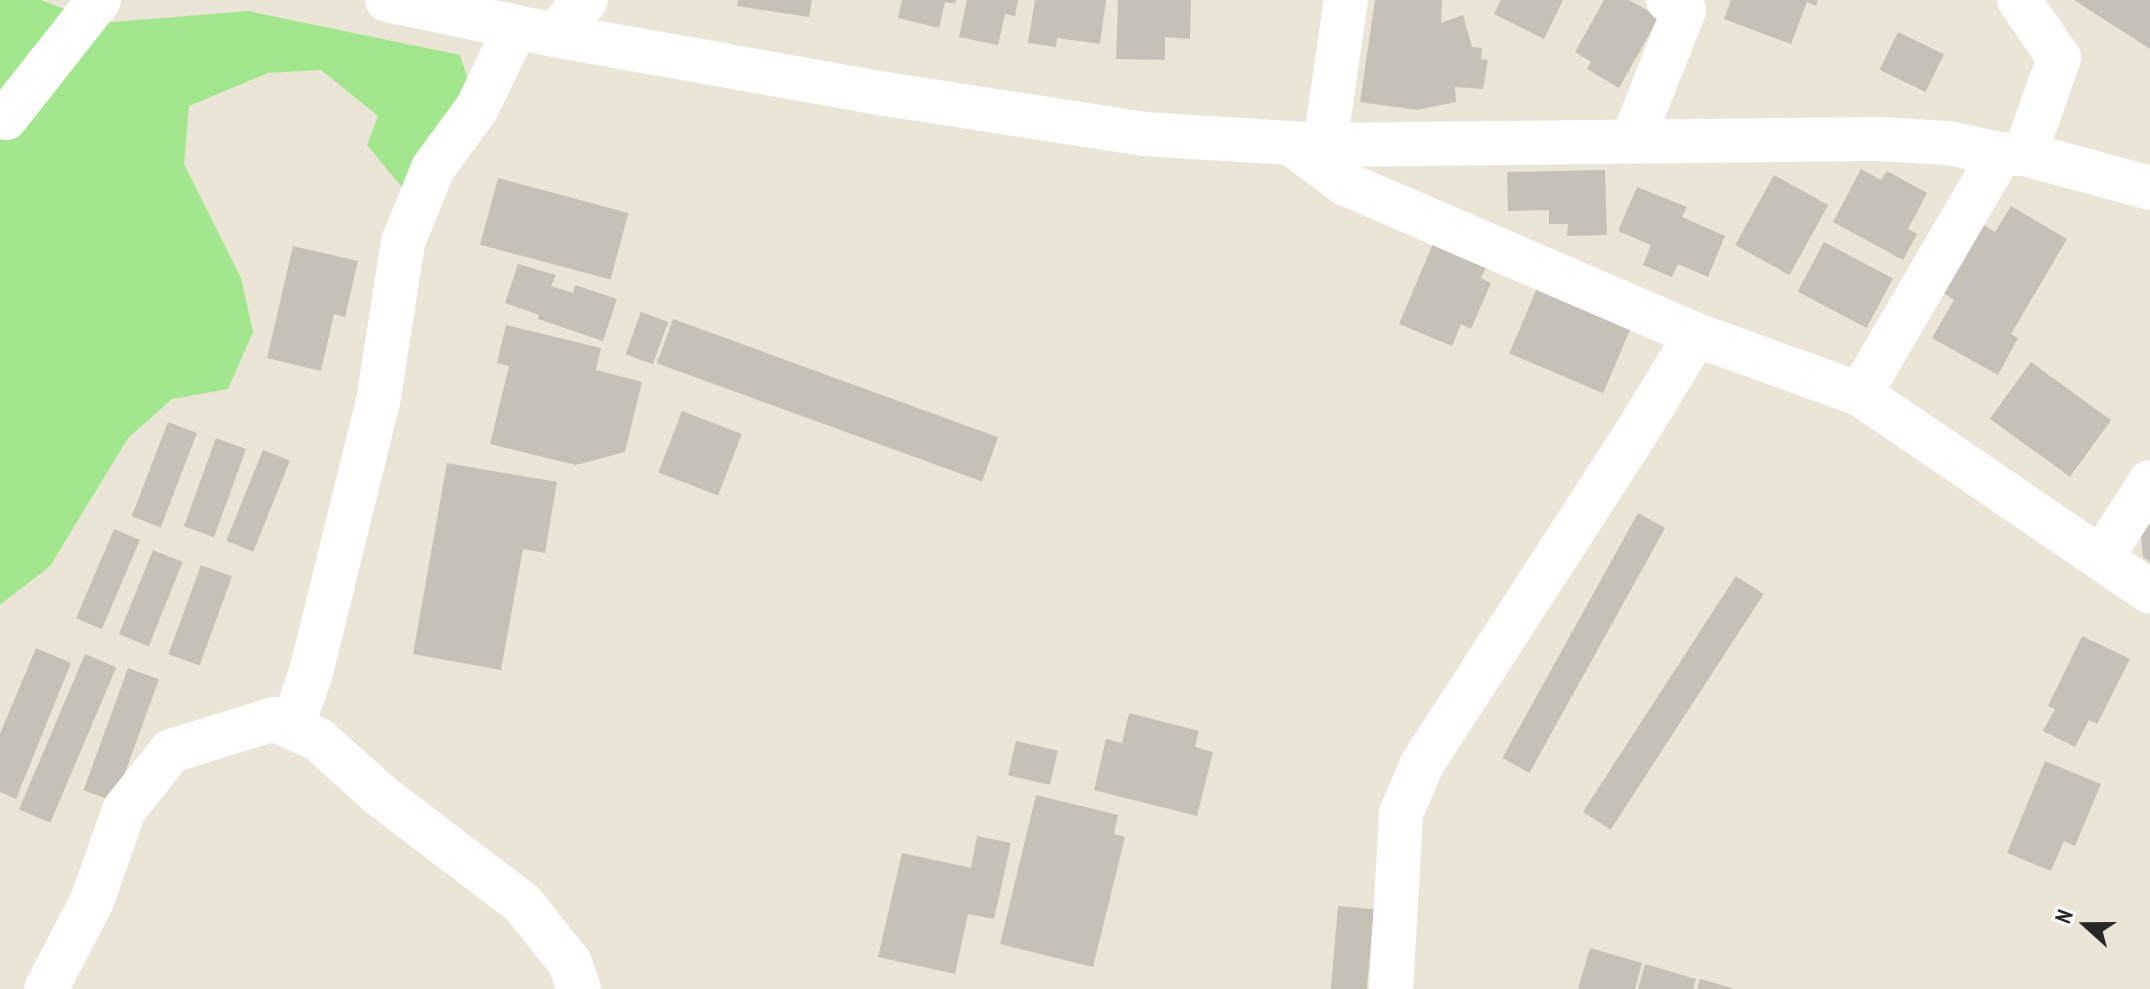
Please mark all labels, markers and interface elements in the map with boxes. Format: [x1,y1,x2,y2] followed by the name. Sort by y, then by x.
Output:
[2046,885,2126,965] north arrow
[2048,906,2079,927] text: N

